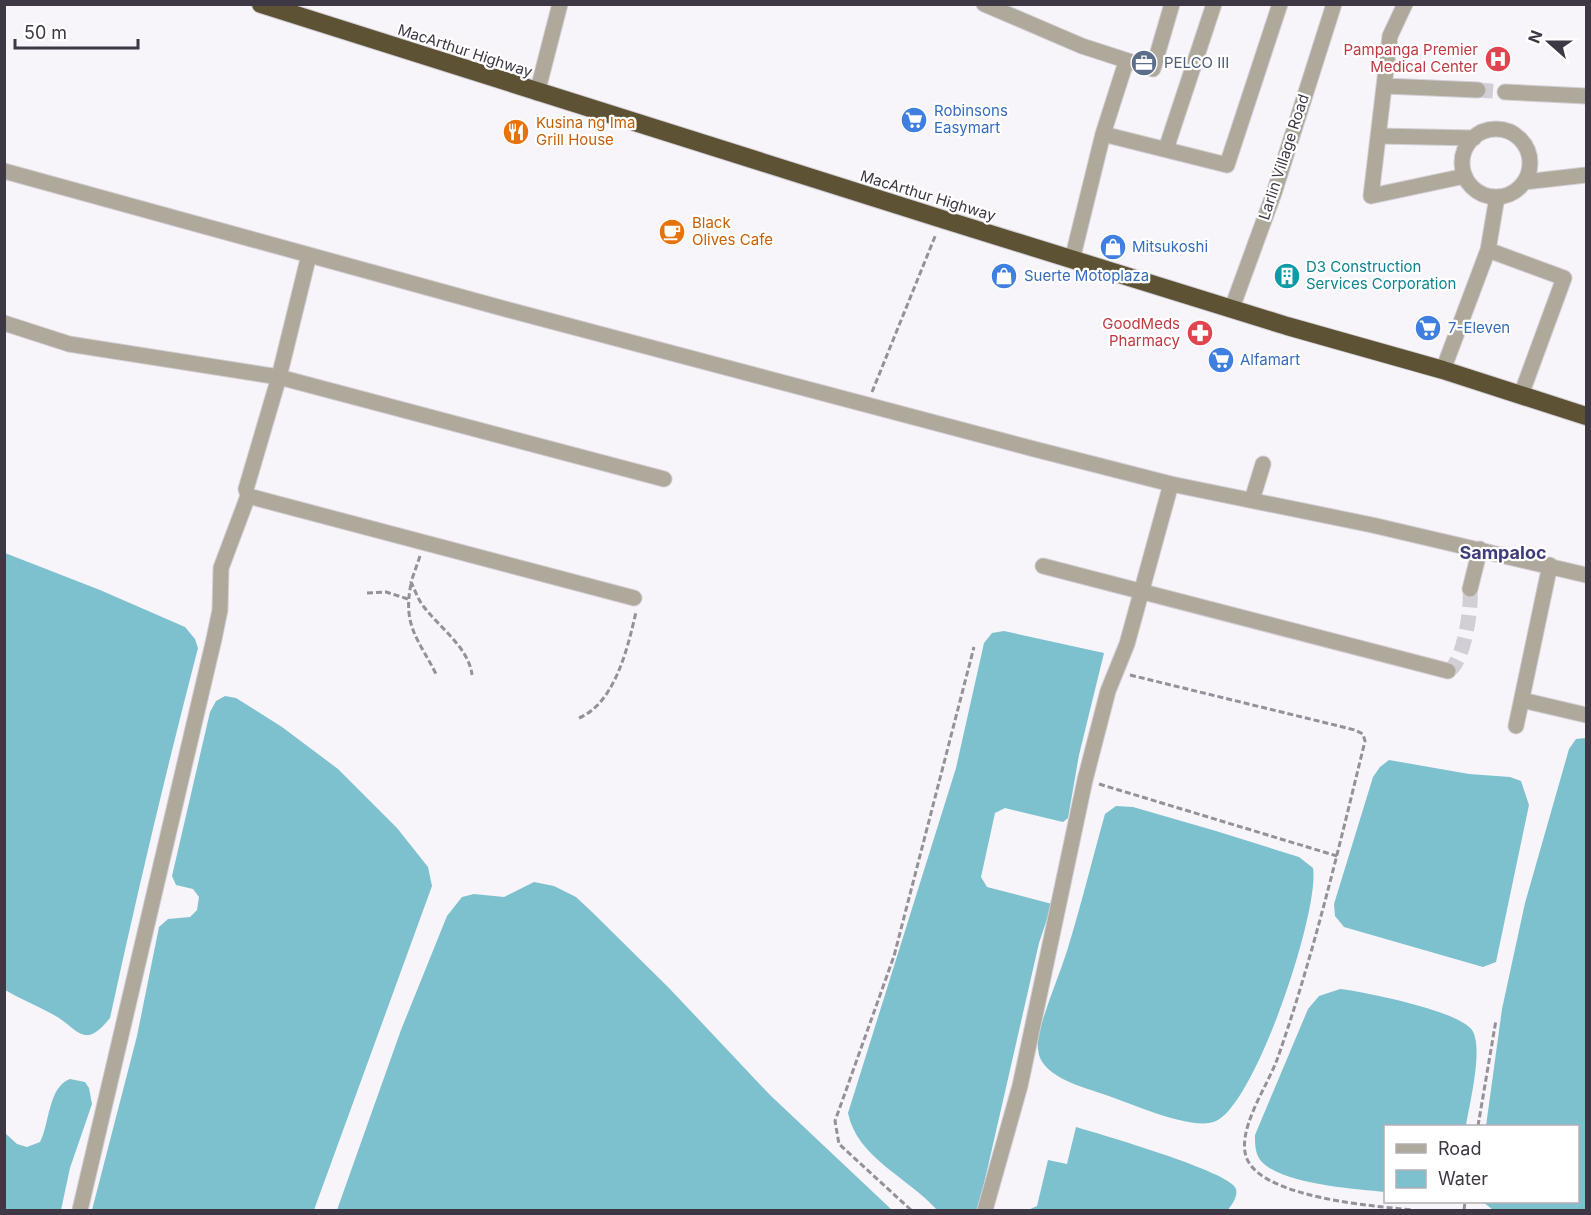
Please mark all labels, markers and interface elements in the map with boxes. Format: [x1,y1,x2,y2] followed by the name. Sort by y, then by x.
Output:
[15,12,138,50] scale bar
[1519,12,1579,72] north arrow
[395,20,535,81] street label: MacArthur Highway
[24,22,67,43] text: 50 m
[1523,27,1547,46] text: N
[1344,40,1478,76] place label: Pampanga Premier Medical Center
[1483,44,1513,74] hospital icon: Pampanga Premier Medical Center
[1129,48,1159,78] office icon: PELCO III
[1164,53,1229,72] place label: PELCO III
[1254,92,1313,222] street label: Larlin Village Road
[934,101,1008,137] place label: Robinsons Easymart
[899,105,929,135] supermarket icon: Robinsons Easymart
[536,113,635,149] place label: Kusina ng Ima Grill House
[501,117,531,147] restaurant icon: Kusina ng Ima Grill House
[858,166,999,225] street label: MacArthur Highway
[692,213,773,249] place label: Black Olives Cafe
[657,217,687,247] cafe icon: Black Olives Cafe
[1098,232,1128,262] shop icon: Mitsukoshi
[1132,237,1208,256] place label: Mitsukoshi
[1306,257,1456,293] place label: D3 Construction Services Corporation
[989,261,1019,291] shop icon: Suerte Motoplaza
[1272,261,1302,291] building icon: D3 Construction Services Corporation
[1024,266,1149,285] place label: Suerte Motoplaza
[1413,313,1443,343] supermarket icon: 7-Eleven
[1102,314,1181,350] place label: GoodMeds Pharmacy
[1185,318,1215,348] pharmacy icon: GoodMeds Pharmacy
[1448,318,1510,337] place label: 7-Eleven
[1206,345,1236,375] supermarket icon: Alfamart
[1240,350,1300,369] place label: Alfamart
[1459,542,1547,563] district label: Sampaloc
[1384,1125,1579,1203] legend
[1438,1138,1481,1159] text: Road
[1438,1168,1488,1189] text: Water

